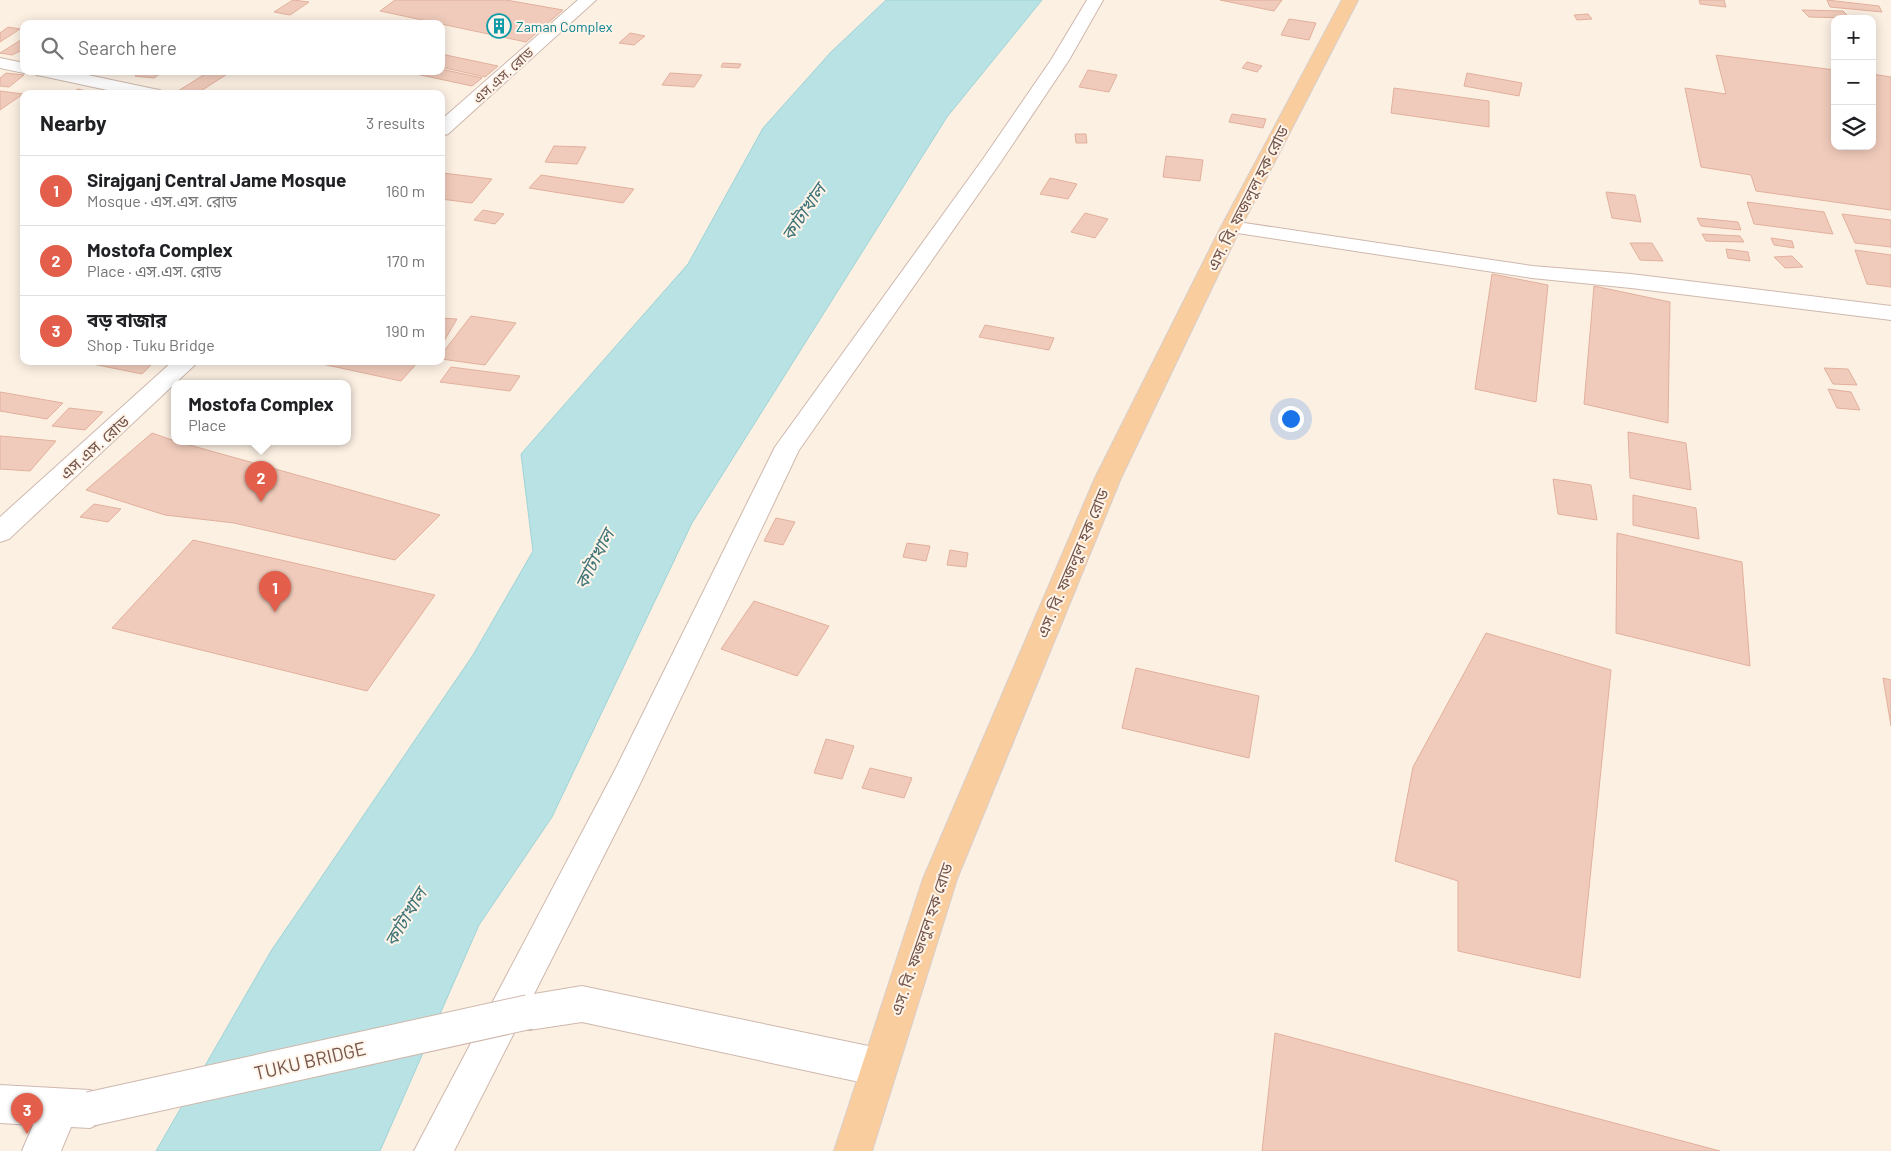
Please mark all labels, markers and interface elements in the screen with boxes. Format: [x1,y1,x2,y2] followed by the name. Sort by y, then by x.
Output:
[486,13,512,39] building icon: Zaman Complex
[1831,15,1876,150] map controls
[1831,15,1876,60] button: +
[516,18,613,35] place label: Zaman Complex
[20,20,445,75] search box
[38,34,66,62] icon: search
[78,36,177,59] text: Search here
[469,43,538,107] street label: এস.এস. রোড
[1831,60,1876,105] button: −
[1831,105,1876,150] button: layers
[40,110,106,135] text: Nearby
[366,113,425,132] text: 3 results
[1202,122,1293,274] street label: এস. বি. ফজলুল হক রোড
[87,168,346,191] text: Sirajganj Central Jame Mosque
[776,176,832,245] water label: কাটাখাল
[53,181,59,200] text: 1
[386,181,425,200] text: 160 m
[87,191,237,210] text: Mosque · এস.এস. রোড
[87,238,233,261] text: Mostofa Complex
[52,251,60,270] text: 2
[386,251,425,270] text: 170 m
[87,261,221,280] text: Place · এস.এস. রোড
[87,308,167,331] text: বড় বাজার
[52,321,60,340] text: 3
[386,321,425,340] text: 190 m
[87,335,215,354] text: Shop · Tuku Bridge
[171,380,351,445] popup
[188,392,334,415] text: Mostofa Complex
[1278,406,1304,432] your location
[56,411,133,483] street label: এস.এস. রোড
[188,415,226,434] text: Place
[245,461,277,502] pin: 2
[1032,485,1113,641] street label: এস. বি. ফজলুল হক রোড
[570,522,620,592] water label: কাটাখাল
[259,571,291,612] pin: 1
[886,860,957,1018] street label: এস. বি. ফজলুল হক রোড
[379,881,433,950] water label: কাটাখাল
[252,1036,368,1084] street label: TUKU BRIDGE
[11,1093,43,1134] pin: 3

